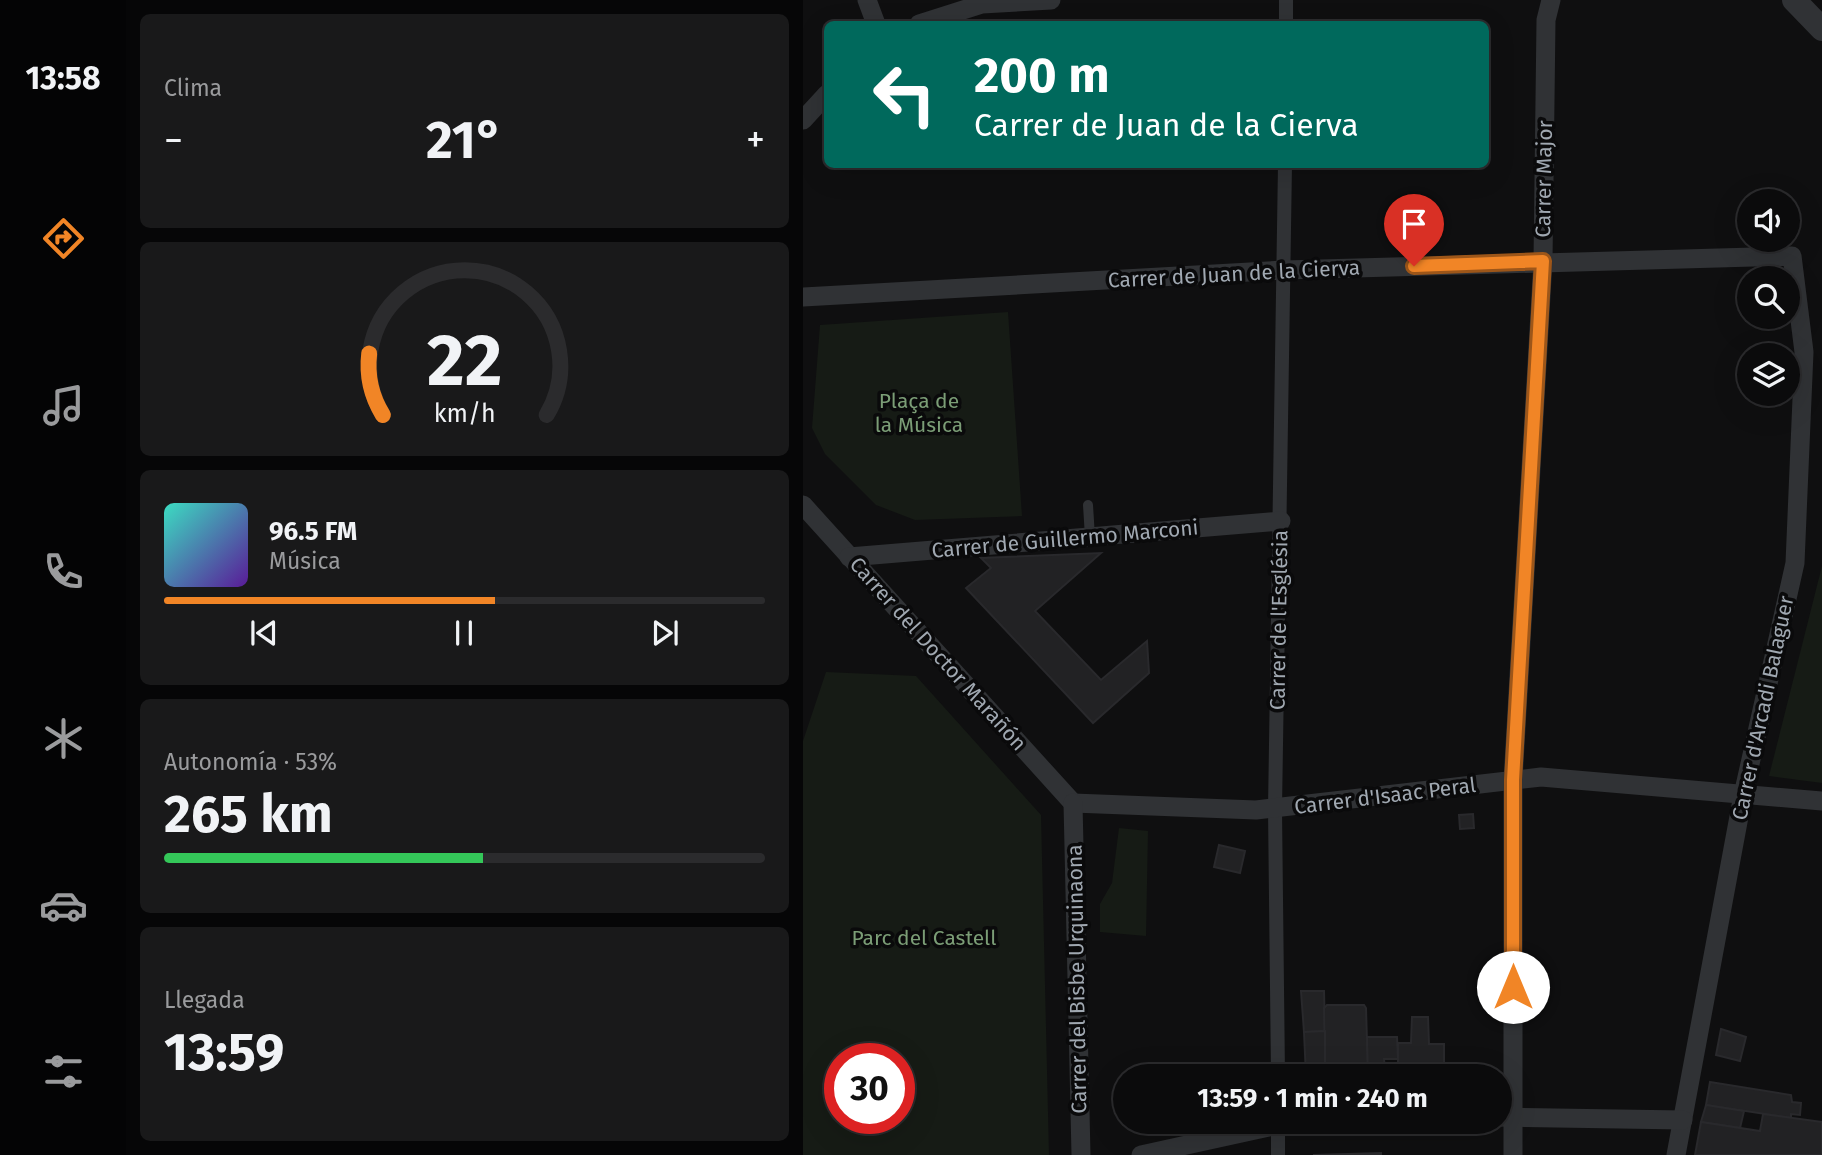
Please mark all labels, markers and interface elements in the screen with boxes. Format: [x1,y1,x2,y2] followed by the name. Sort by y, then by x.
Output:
[974,46,1110,105] text: 200 m
[859,49,950,140] icon: left
[25,59,101,97] text: 13:58
[164,74,222,102] text: Clima
[974,106,1359,144] text: Carrer de Juan de la Cierva
[426,109,503,172] text: 21°
[164,117,183,163] text: −
[746,117,765,163] text: +
[1530,120,1558,238] street label: Carrer Major
[1737,189,1800,406] map controls
[1737,189,1800,252] button: sound
[1384,194,1444,266] pin
[1395,205,1433,243] icon: arrive
[39,214,88,263] icon: directions
[1107,254,1361,294] street label: Carrer de Juan de la Cierva
[1737,266,1800,329] button: search
[427,318,502,405] text: 22
[1737,343,1800,406] button: layers
[39,381,88,430] icon: music
[875,388,963,438] park label: Plaça de la Música
[434,399,495,429] text: km/h
[931,514,1199,564] street label: Carrer de Guillermo Marconi
[269,516,357,547] text: 96.5 FM
[1264,530,1294,710] street label: Carrer de l'Església
[39,547,88,596] icon: phone
[269,547,341,575] text: Música
[844,552,1032,756] street label: Carrer del Doctor Marañón
[1727,593,1799,823] street label: Carrer d'Arcadi Balaguer
[245,614,283,652] icon: previous
[445,614,483,652] icon: pause
[646,614,684,652] icon: next
[39,714,88,763] icon: climate
[164,748,337,776] text: Autonomía · 53%
[1293,772,1477,820] street label: Carrer d'Isaac Peral
[164,783,333,846] text: 265 km
[1062,844,1092,1114] street label: Carrer del Bisbe Urquinaona
[39,881,88,930] icon: car
[852,925,996,951] park label: Parc del Castell
[1476,950,1550,1024] position arrow
[164,986,245,1014] text: Llegada
[164,1021,284,1084] text: 13:59
[824,1043,915,1134] speed limit sign: 30
[39,1047,88,1096] icon: filters
[1197,1083,1428,1114] text: 13:59 · 1 min · 240 m

